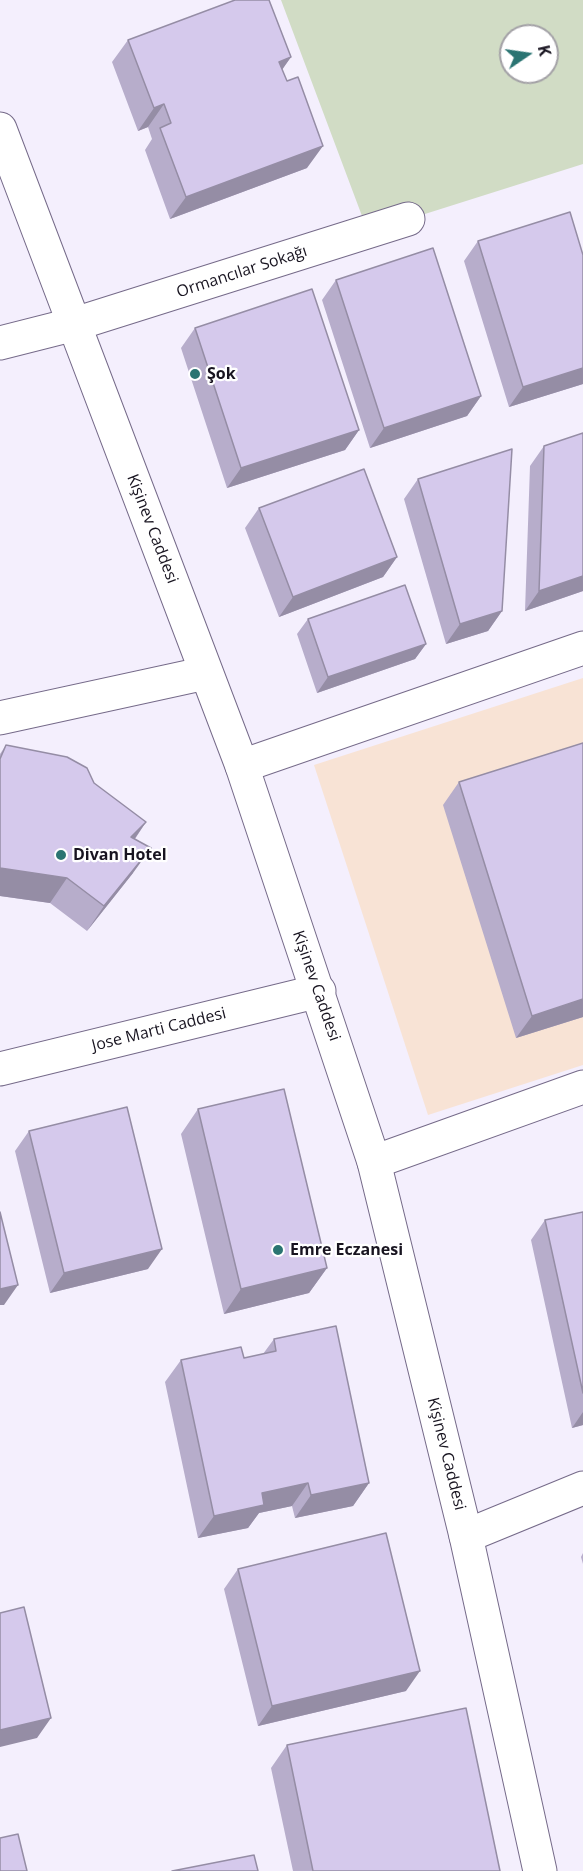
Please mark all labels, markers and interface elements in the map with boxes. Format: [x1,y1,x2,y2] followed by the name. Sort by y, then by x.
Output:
[499,24,559,84] north arrow
[533,43,557,58] text: K
[174,242,310,302] street label: Ormancılar Sokağı
[207,364,236,384] place label: Şok
[188,367,202,381] marker: Şok
[122,472,182,586] street label: Kişinev Caddesi
[73,845,167,865] place label: Divan Hotel
[54,848,68,862] marker: Divan Hotel
[288,928,344,1044] street label: Kişinev Caddesi
[90,1004,228,1056] street label: Jose Marti Caddesi
[290,1240,403,1260] place label: Emre Eczanesi
[271,1243,285,1257] marker: Emre Eczanesi
[423,1396,469,1512] street label: Kişinev Caddesi

